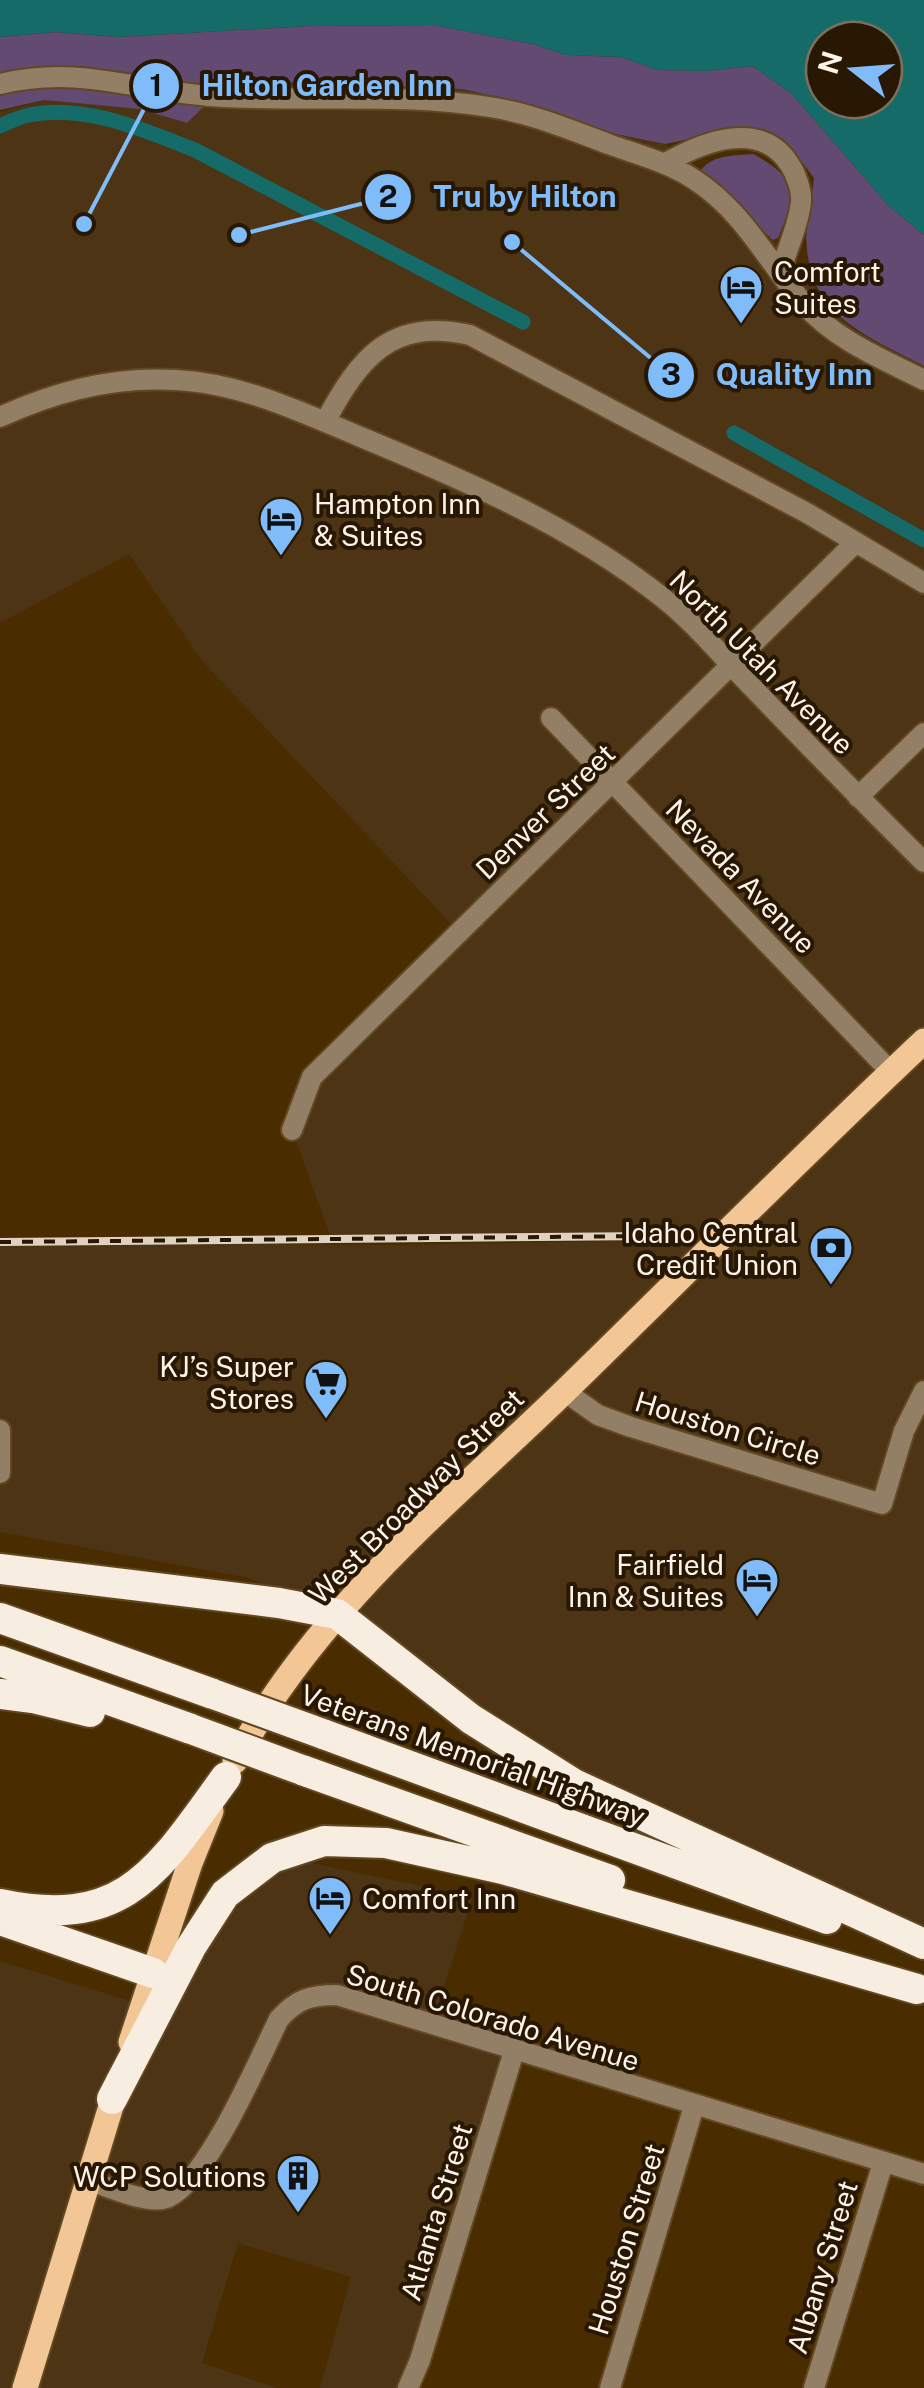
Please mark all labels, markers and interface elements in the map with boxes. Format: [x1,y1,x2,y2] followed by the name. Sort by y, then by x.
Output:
[804,20,904,120] north arrow
[811,47,849,78] text: N
[131,56,472,116] callout: Hilton Garden Inn
[150,67,162,103] text: 1
[202,67,452,103] text: Hilton Garden Inn
[363,167,637,227] callout: Tru by Hilton
[378,178,398,214] text: 2
[433,178,617,214] text: Tru by Hilton
[774,255,881,320] place label: Comfort Suites
[718,264,764,325] hotel icon: Comfort Suites
[646,345,892,405] callout: Quality Inn
[661,356,681,392] text: 3
[716,356,872,392] text: Quality Inn
[314,487,481,552] place label: Hampton Inn & Suites
[258,496,304,557] hotel icon: Hampton Inn & Suites
[663,563,861,761] street label: North Utah Avenue
[469,737,621,885] street label: Denver Street
[659,792,823,960] street label: Nevada Avenue
[624,1216,798,1281] place label: Idaho Central Credit Union
[808,1225,854,1286] bank icon: Idaho Central Credit Union
[159,1350,294,1415] place label: KJ’s Super Stores
[303,1359,349,1420] supermarket icon: KJ’s Super Stores
[302,1382,530,1610] street label: West Broadway Street
[631,1384,825,1472] street label: Houston Circle
[568,1548,724,1613] place label: Fairfield Inn & Suites
[734,1557,780,1618] hotel icon: Fairfield Inn & Suites
[296,1677,650,1833] street label: Veterans Memorial Highway
[307,1875,353,1936] hotel icon: Comfort Inn
[362,1882,516,1915] place label: Comfort Inn
[343,1957,643,2077] street label: South Colorado Avenue
[393,2119,479,2305] street label: Atlanta Street
[581,2139,671,2339] street label: Houston Street
[275,2153,321,2214] building icon: WCP Solutions
[73,2160,266,2193] place label: WCP Solutions
[780,2176,864,2358] street label: Albany Street

